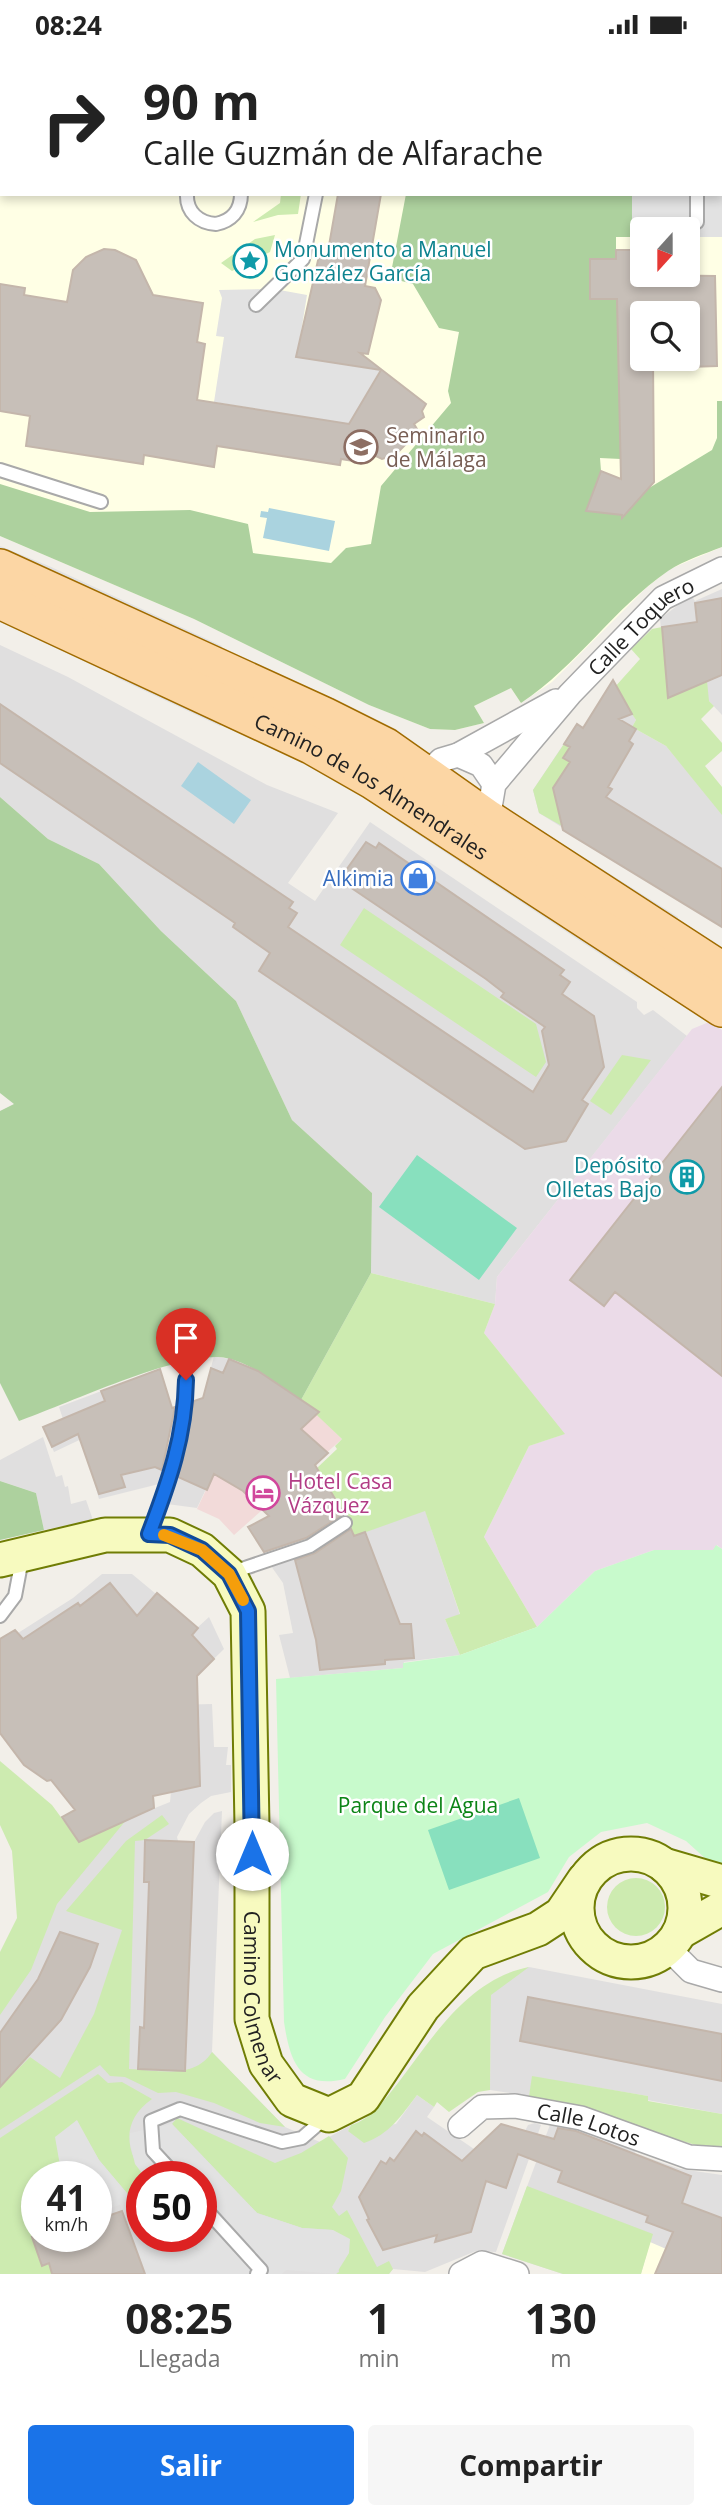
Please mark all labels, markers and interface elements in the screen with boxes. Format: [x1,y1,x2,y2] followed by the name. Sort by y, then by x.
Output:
[35,7,102,43] text: 08:24
[143,68,260,134] text: 90 m
[28,77,119,168] icon: right
[143,131,543,174] text: Calle Guzmán de Alfarache
[630,217,700,287] north arrow
[630,217,700,371] map controls
[274,235,492,287] place label: Monumento a Manuel González García
[231,242,269,280] place icon: Monumento a Manuel González García
[630,301,700,371] button: search
[386,421,487,473] place label: Seminario de Málaga
[342,428,380,466] school or university icon: Seminario de Málaga
[581,571,699,682] street label: Calle Toquero
[250,707,494,866] street label: Camino de los Almendrales
[399,859,437,897] shop icon: Alkimia
[323,864,394,892] place label: Alkimia
[545,1151,662,1203] place label: Depósito Olletas Bajo
[668,1158,706,1196] building icon: Depósito Olletas Bajo
[156,1308,216,1380] pin
[167,1319,205,1357] icon: arrive
[288,1467,393,1519] place label: Hotel Casa Vázquez
[244,1474,282,1512] hotel icon: Hotel Casa Vázquez
[338,1791,498,1819] park label: Parque del Agua
[215,1817,289,1891] position arrow
[238,1911,290,2090] street label: Camino Colmenar
[535,2096,644,2152] street label: Calle Lotos
[126,2161,217,2252] speed limit sign: 50
[46,2174,87,2221] text: 41
[45,2212,88,2236] text: km/h
[125,2289,233,2346] text: 08:25
[367,2289,391,2346] text: 1
[525,2289,597,2346] text: 130
[138,2342,221,2374] text: Llegada
[358,2342,400,2374] text: min
[550,2342,571,2374] text: m
[28,2425,354,2505] button: Salir
[368,2425,694,2505] button: Compartir

